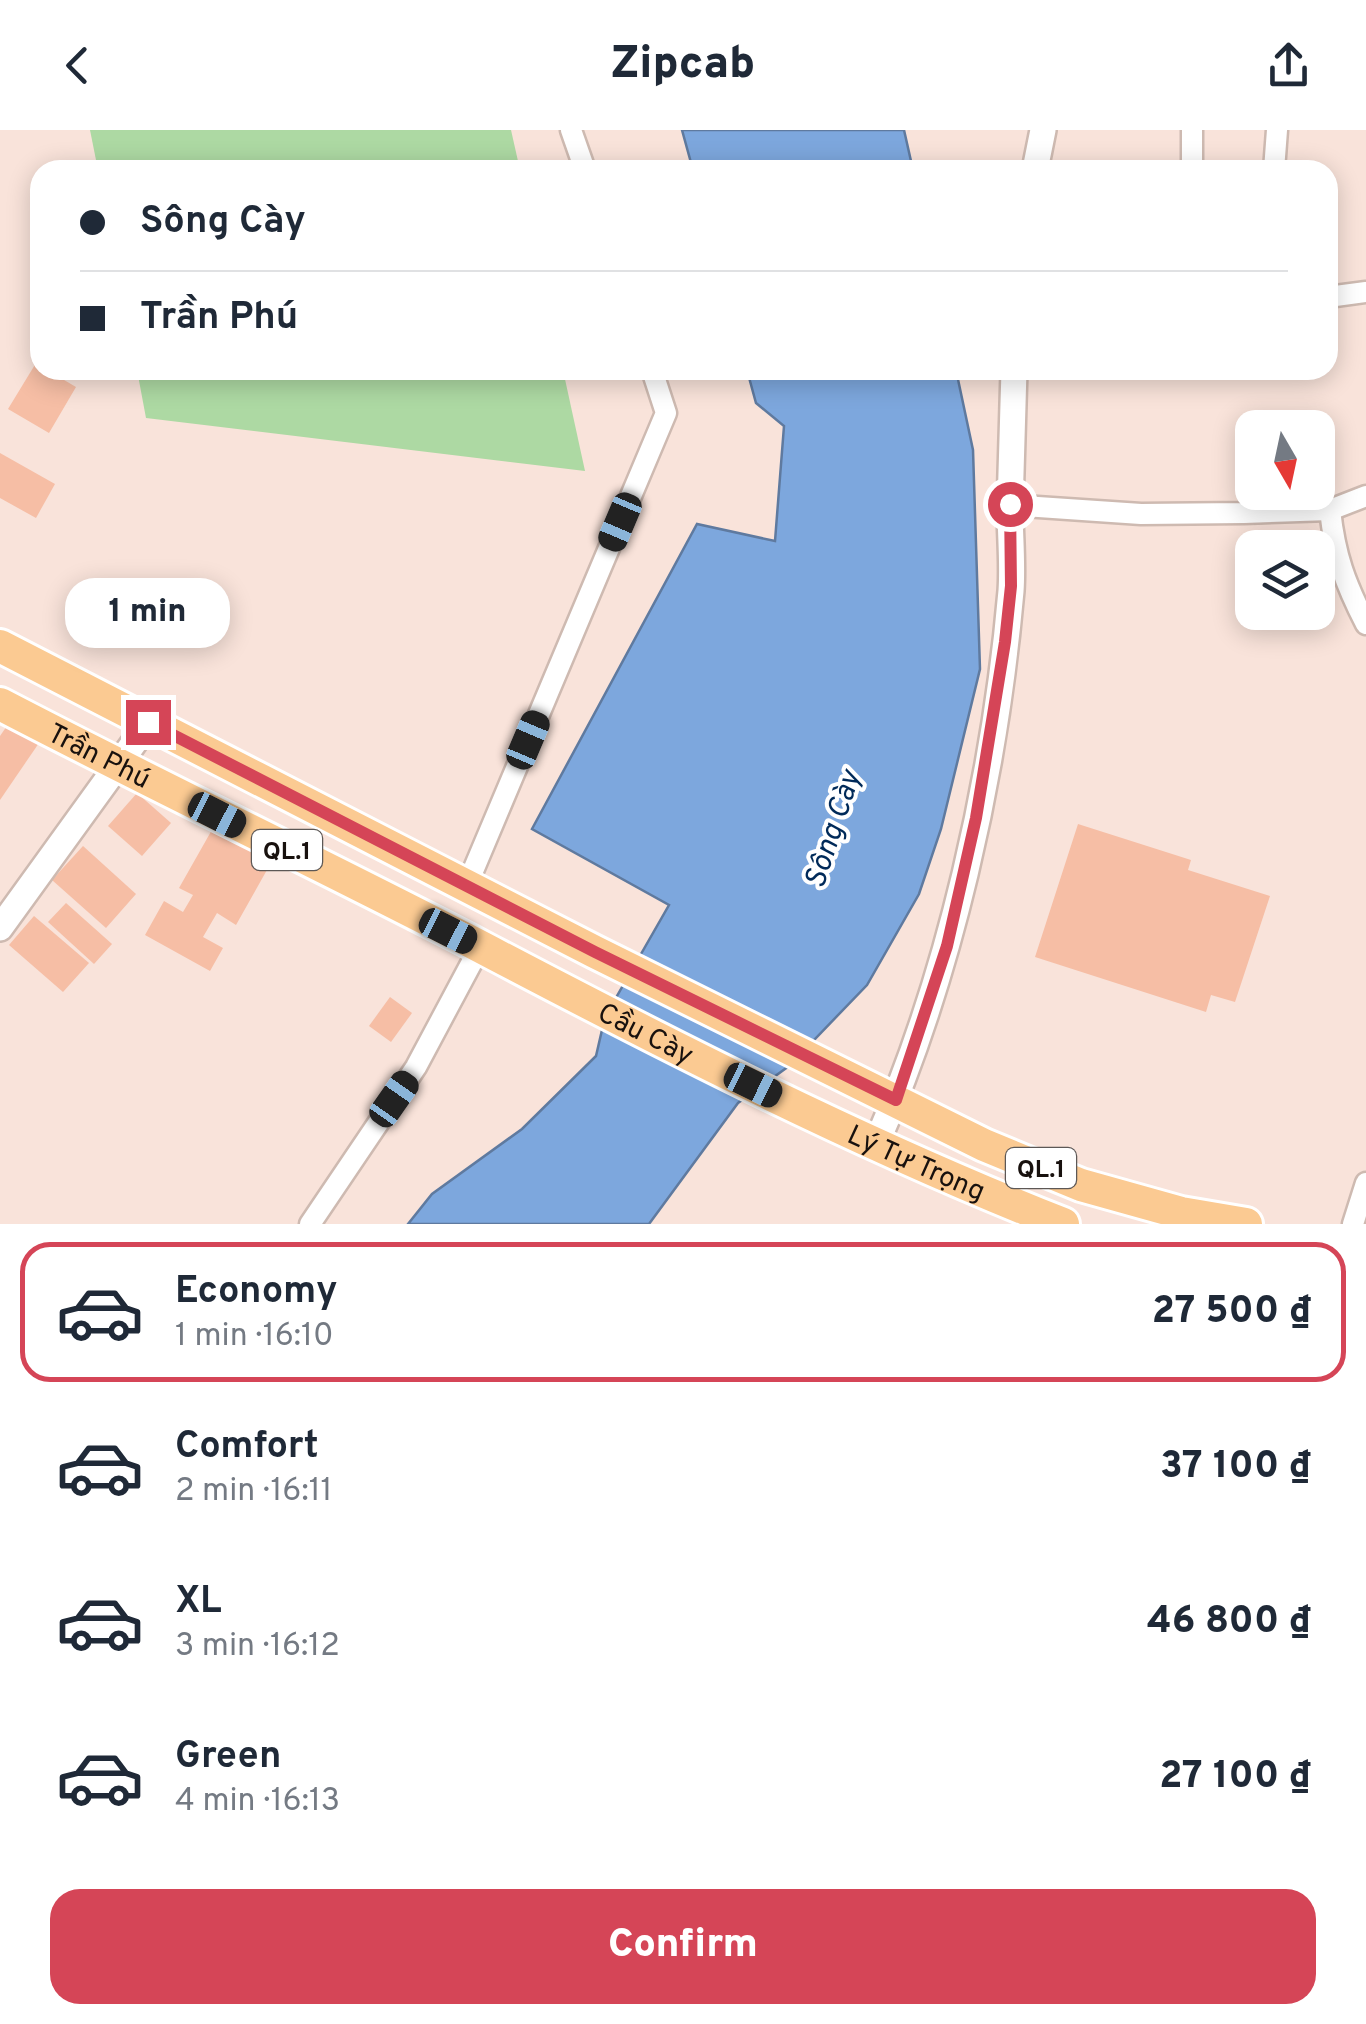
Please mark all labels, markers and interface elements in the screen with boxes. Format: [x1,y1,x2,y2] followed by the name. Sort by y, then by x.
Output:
[611,37,755,94] text: Zipcab
[50,38,105,93] icon: back
[1261,38,1316,93] icon: share
[140,198,306,247] text: Sông Cày
[140,294,298,343] text: Trần Phú
[1235,410,1335,510] north arrow
[1235,410,1335,630] map controls
[988,482,1033,527] route start
[594,489,646,555] car
[1235,530,1335,630] button: layers
[66,577,230,647] callout: 1 min
[108,593,187,633] text: 1 min
[126,700,171,745] route end
[502,707,554,773] car
[41,717,156,799] street label: Trần Phú
[798,764,872,893] water label: Sông Cày
[183,788,251,842] car
[252,830,322,870] road number: QL.1
[414,904,482,958] car
[591,996,699,1075] street label: Cầu Cày
[719,1058,787,1112] car
[365,1066,423,1132] car
[841,1118,990,1211] street label: Lý Tự Trọng
[1006,1148,1076,1188] road number: QL.1
[55,1267,145,1357] icon: car
[175,1268,337,1317] text: Economy
[1152,1288,1311,1337] text: 27 500 ₫
[175,1317,333,1357] text: 1 min · 16:10
[55,1422,145,1512] icon: car
[175,1423,319,1472] text: Comfort
[1160,1443,1311,1492] text: 37 100 ₫
[175,1472,333,1512] text: 2 min · 16:11
[55,1577,145,1667] icon: car
[175,1578,222,1627] text: XL
[1147,1598,1311,1647] text: 46 800 ₫
[175,1627,340,1667] text: 3 min · 16:12
[55,1732,145,1822] icon: car
[175,1733,281,1782] text: Green
[1159,1753,1311,1802] text: 27 100 ₫
[175,1782,340,1822] text: 4 min · 16:13
[50,1889,1316,2004] button: Confirm

